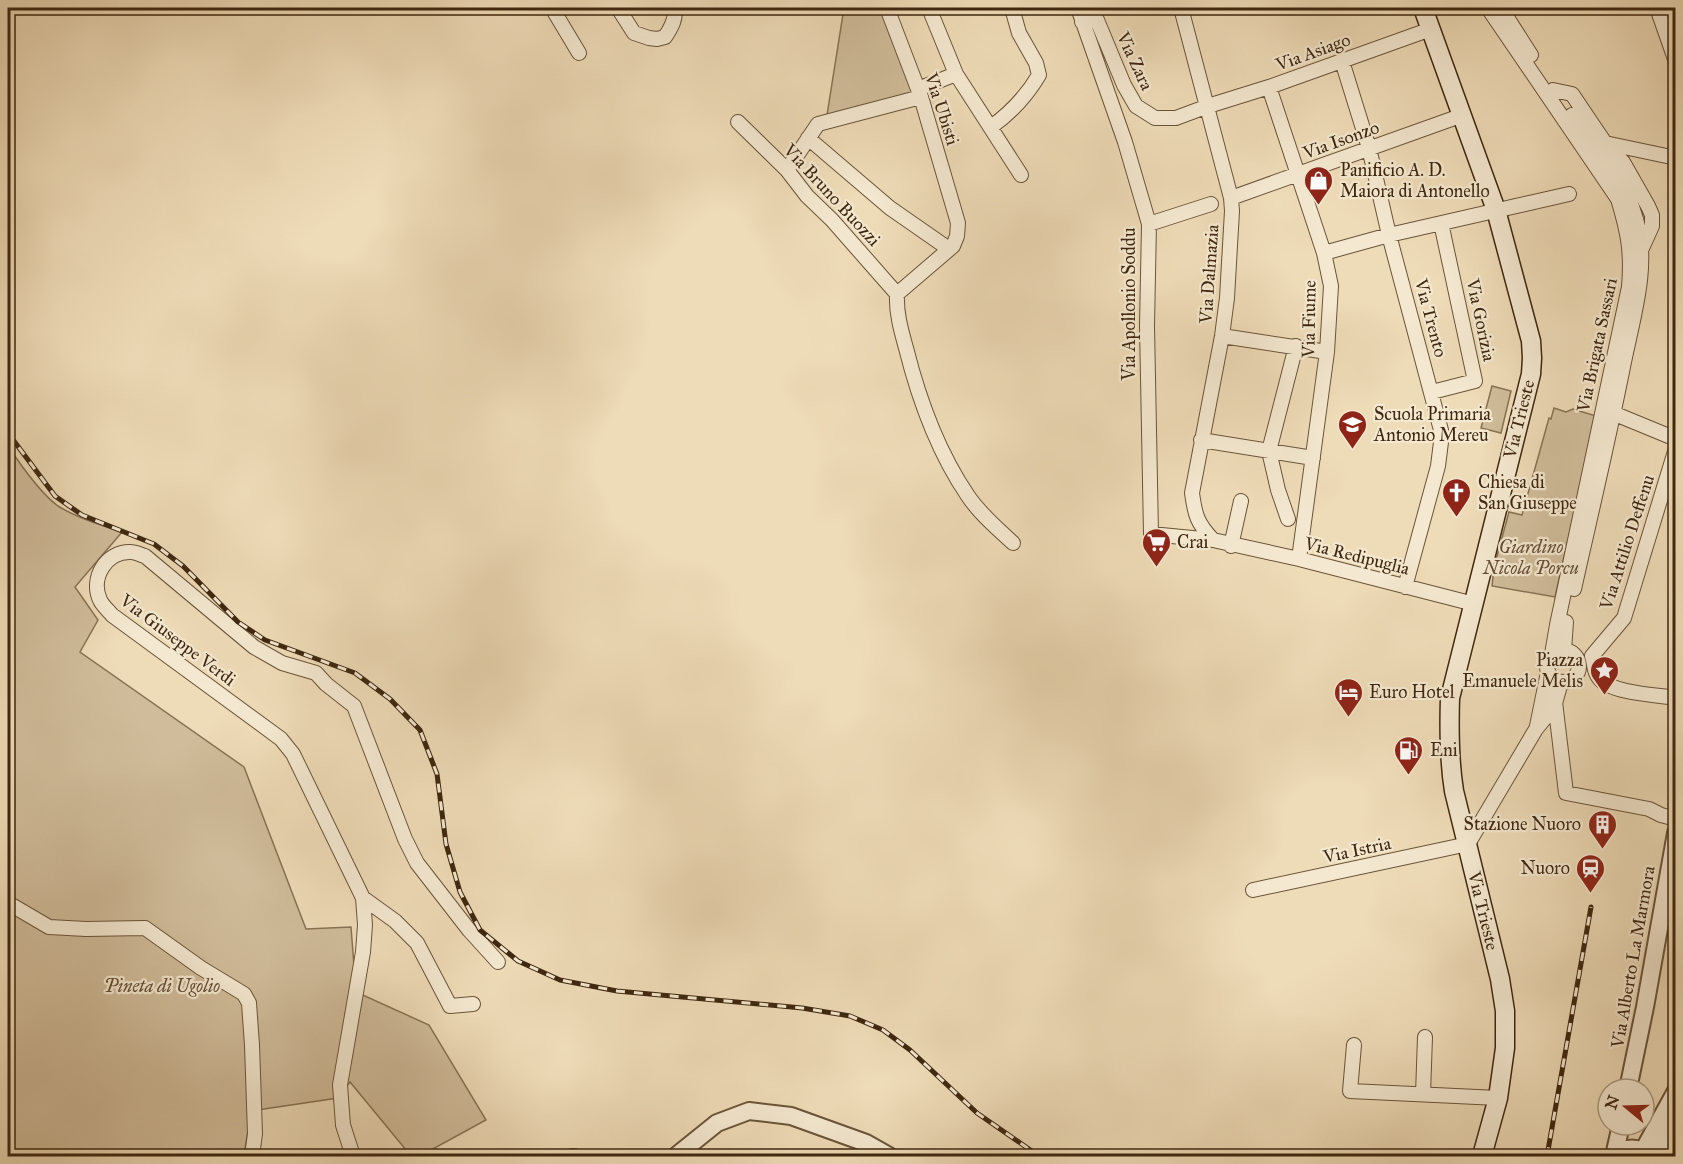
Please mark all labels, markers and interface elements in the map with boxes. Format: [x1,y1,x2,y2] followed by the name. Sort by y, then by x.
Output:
[1111,27,1158,94] street label: Via Zara
[1272,28,1354,77] street label: Via Asiago
[920,69,964,148] street label: Via Ubisti
[1299,116,1382,164] street label: Via Isonzo
[778,138,885,251] street label: Via Bruno Buozzi
[1340,159,1490,202] place label: Panificio A. D. Maiora di Antonello
[1303,164,1335,206] shop icon: Panificio A. D. Maiora di Antonello
[1194,223,1223,325] street label: Via Dalmazia
[1118,227,1140,381] street label: Via Apollonio Soddu
[1410,275,1452,360] street label: Via Trento
[1461,276,1501,364] street label: Via Gorizia
[1572,276,1623,415] street label: Via Brigata Sassari
[1297,280,1321,359] street label: Via Fiume
[1498,377,1539,462] street label: Via Trieste
[1373,403,1491,446] place label: Scuola Primaria Antonio Mereu
[1337,408,1369,450] school or university icon: Scuola Primaria Antonio Mereu
[1478,471,1577,514] place label: Chiesa di San Giuseppe
[1595,471,1659,613] street label: Via Attilio Deffenu
[1441,476,1473,518] church icon: Chiesa di San Giuseppe
[1140,526,1172,568] supermarket icon: Crai
[1177,531,1209,553] place label: Crai
[1301,532,1412,581] street label: Via Redipuglia
[1482,536,1579,579] park label: Giardino Nicola Porcu
[115,589,240,691] street label: Via Giuseppe Verdi
[1462,649,1583,692] place label: Piazza Emanuele Melis
[1588,654,1620,696] place icon: Piazza Emanuele Melis
[1332,676,1364,718] hotel icon: Euro Hotel
[1369,681,1455,703] place label: Euro Hotel
[1393,734,1425,776] fuel station icon: Eni
[1430,739,1458,761] place label: Eni
[1586,808,1618,850] building icon: Stazione Nuoro
[1464,813,1581,835] place label: Stazione Nuoro
[1320,832,1393,868] street label: Via Istria
[1575,852,1607,894] station icon: Nuoro
[1520,857,1570,879] place label: Nuoro
[1606,864,1660,1051] street label: Via Alberto La Marmora
[1463,868,1504,953] street label: Via Trieste
[104,975,220,997] park label: Pineta di Ugolio
[1596,1077,1656,1137] north arrow
[1601,1092,1624,1112] text: N

